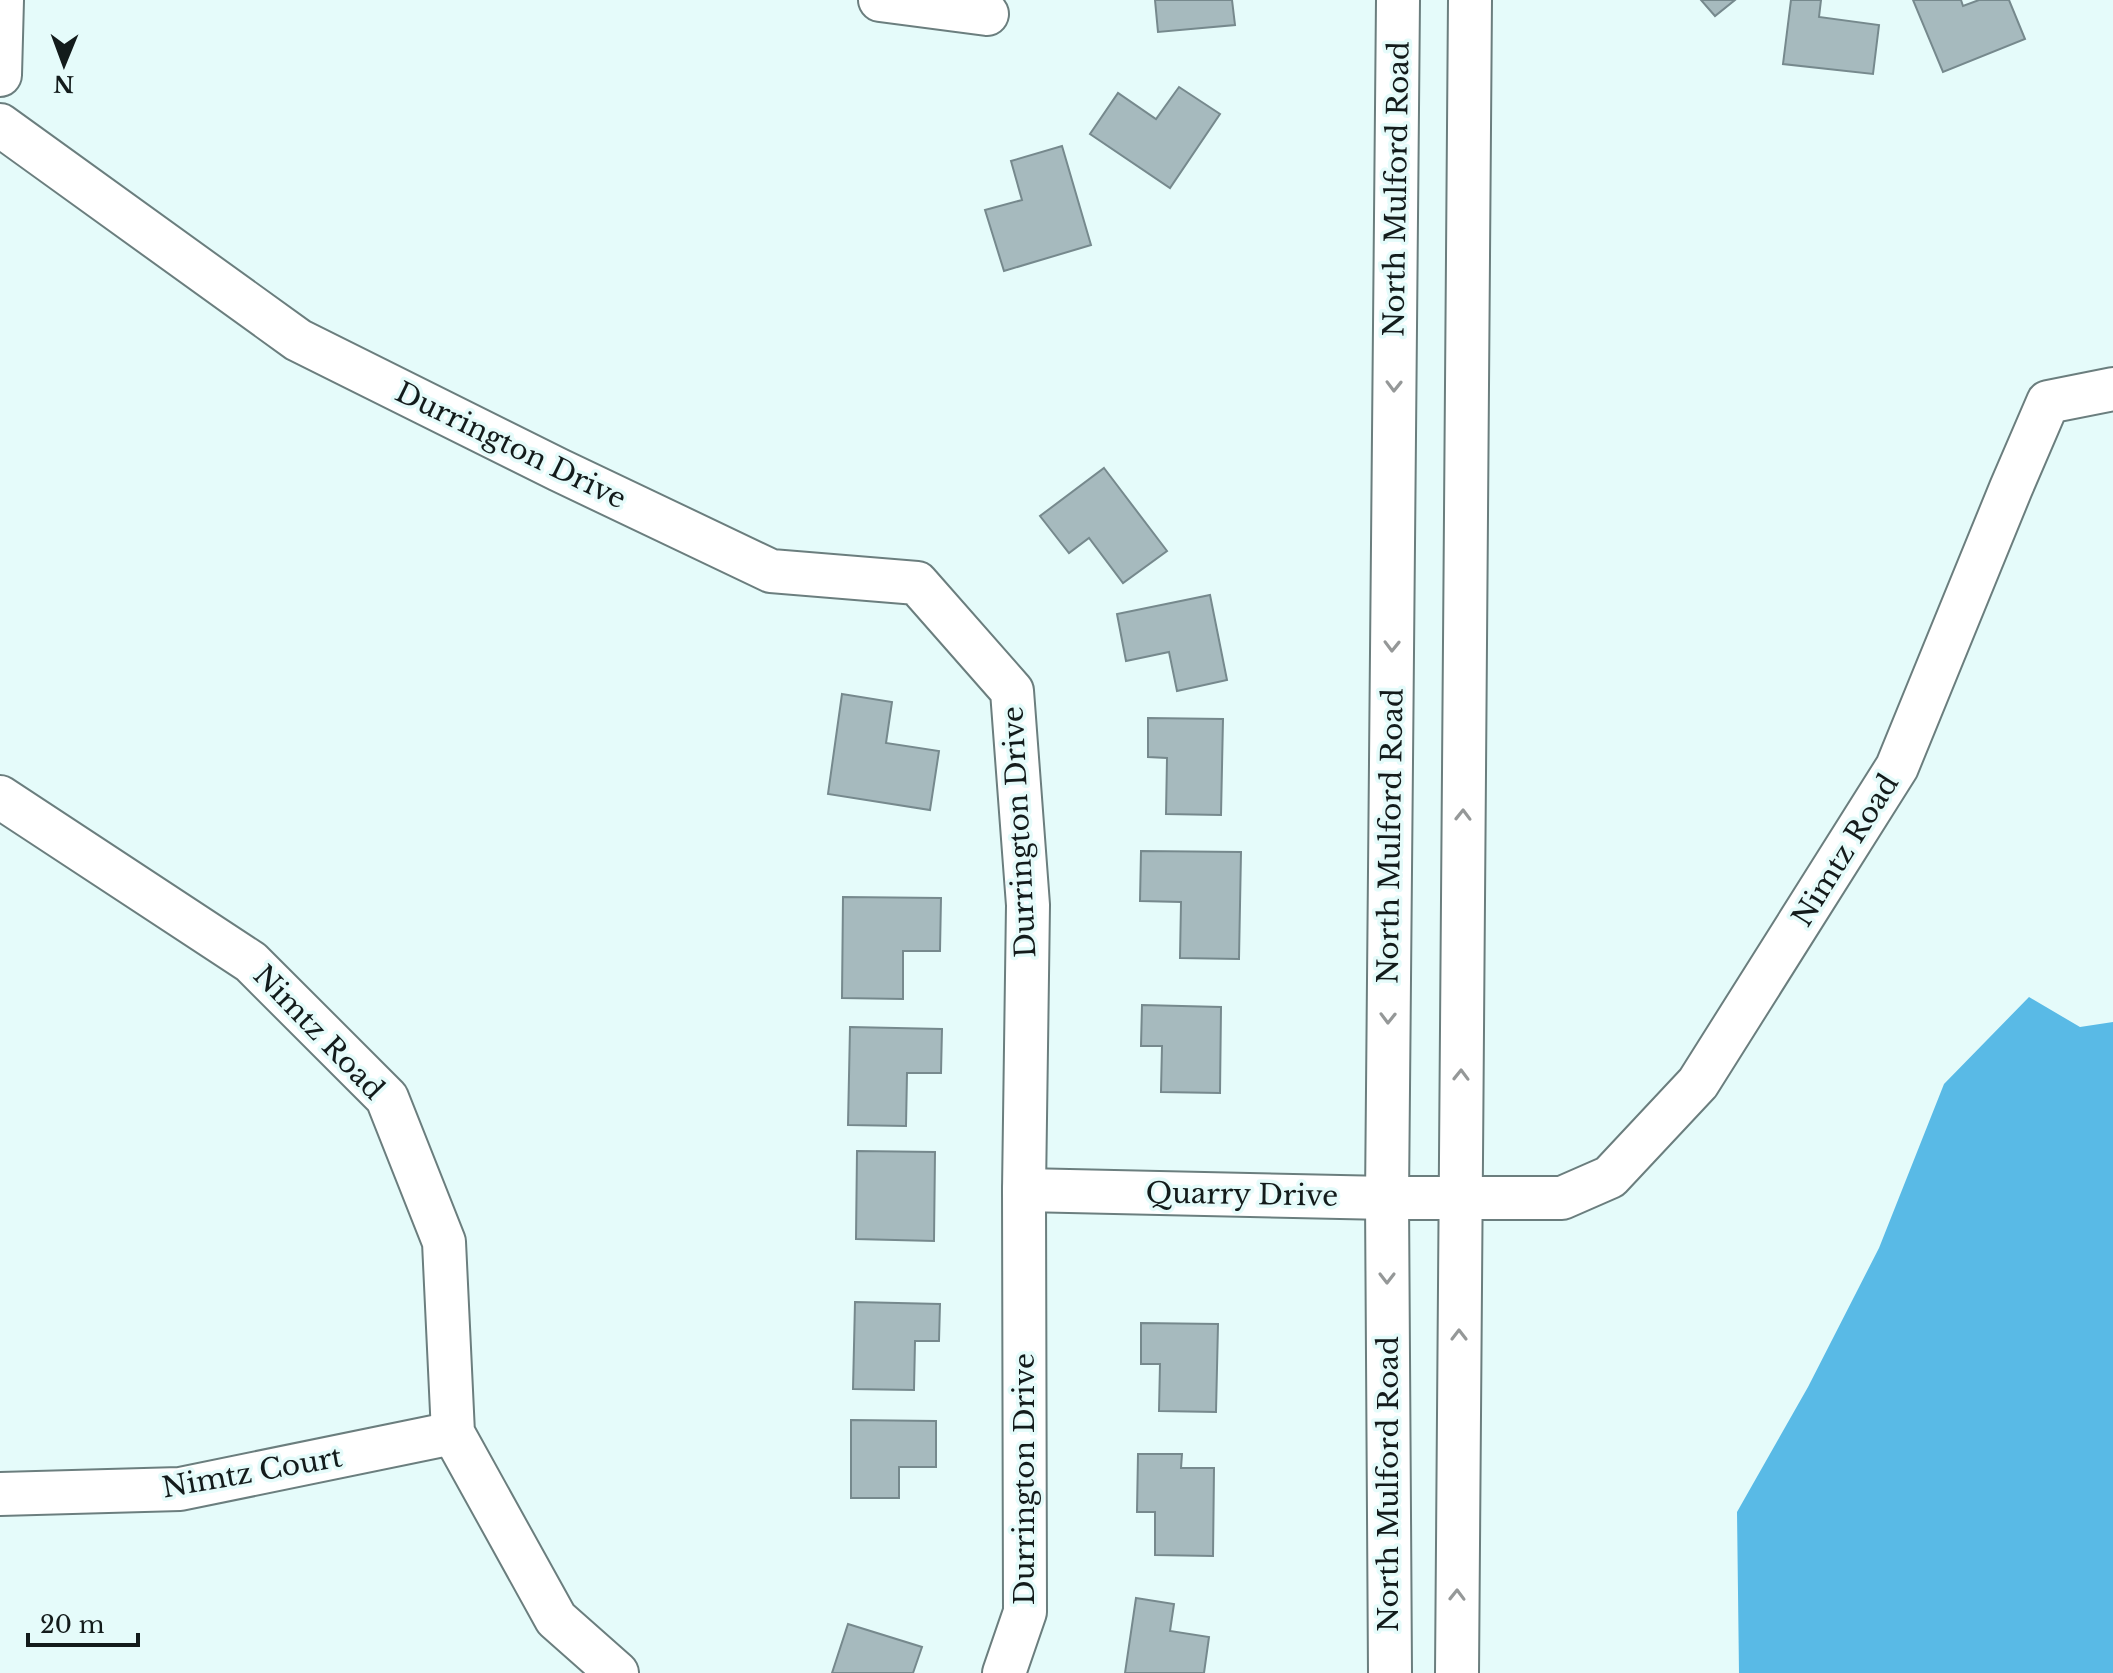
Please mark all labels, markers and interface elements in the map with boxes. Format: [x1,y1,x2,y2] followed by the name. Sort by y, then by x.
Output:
[24,24,104,104] north arrow
[1376,41,1417,337] street label: North Mulford Road
[53,70,74,97] text: N
[390,374,632,516] street label: Durrington Drive
[1385,380,1403,393] one-way arrow
[1383,640,1401,653] one-way arrow
[1370,688,1411,984] street label: North Mulford Road
[995,705,1044,959] street label: Durrington Drive
[1785,767,1906,933] street label: Nimtz Road
[1454,808,1472,821] one-way arrow
[246,958,391,1107] street label: Nimtz Road
[1379,1012,1397,1025] one-way arrow
[1452,1068,1470,1081] one-way arrow
[1145,1175,1339,1214] street label: Quarry Drive
[1378,1272,1396,1285] one-way arrow
[1450,1328,1468,1341] one-way arrow
[1371,1336,1406,1632] street label: North Mulford Road
[1007,1353,1042,1605] street label: Durrington Drive
[159,1439,345,1506] street label: Nimtz Court
[1449,1588,1466,1601] one-way arrow
[28,1597,138,1647] scale bar
[40,1610,105,1639] text: 20 m

